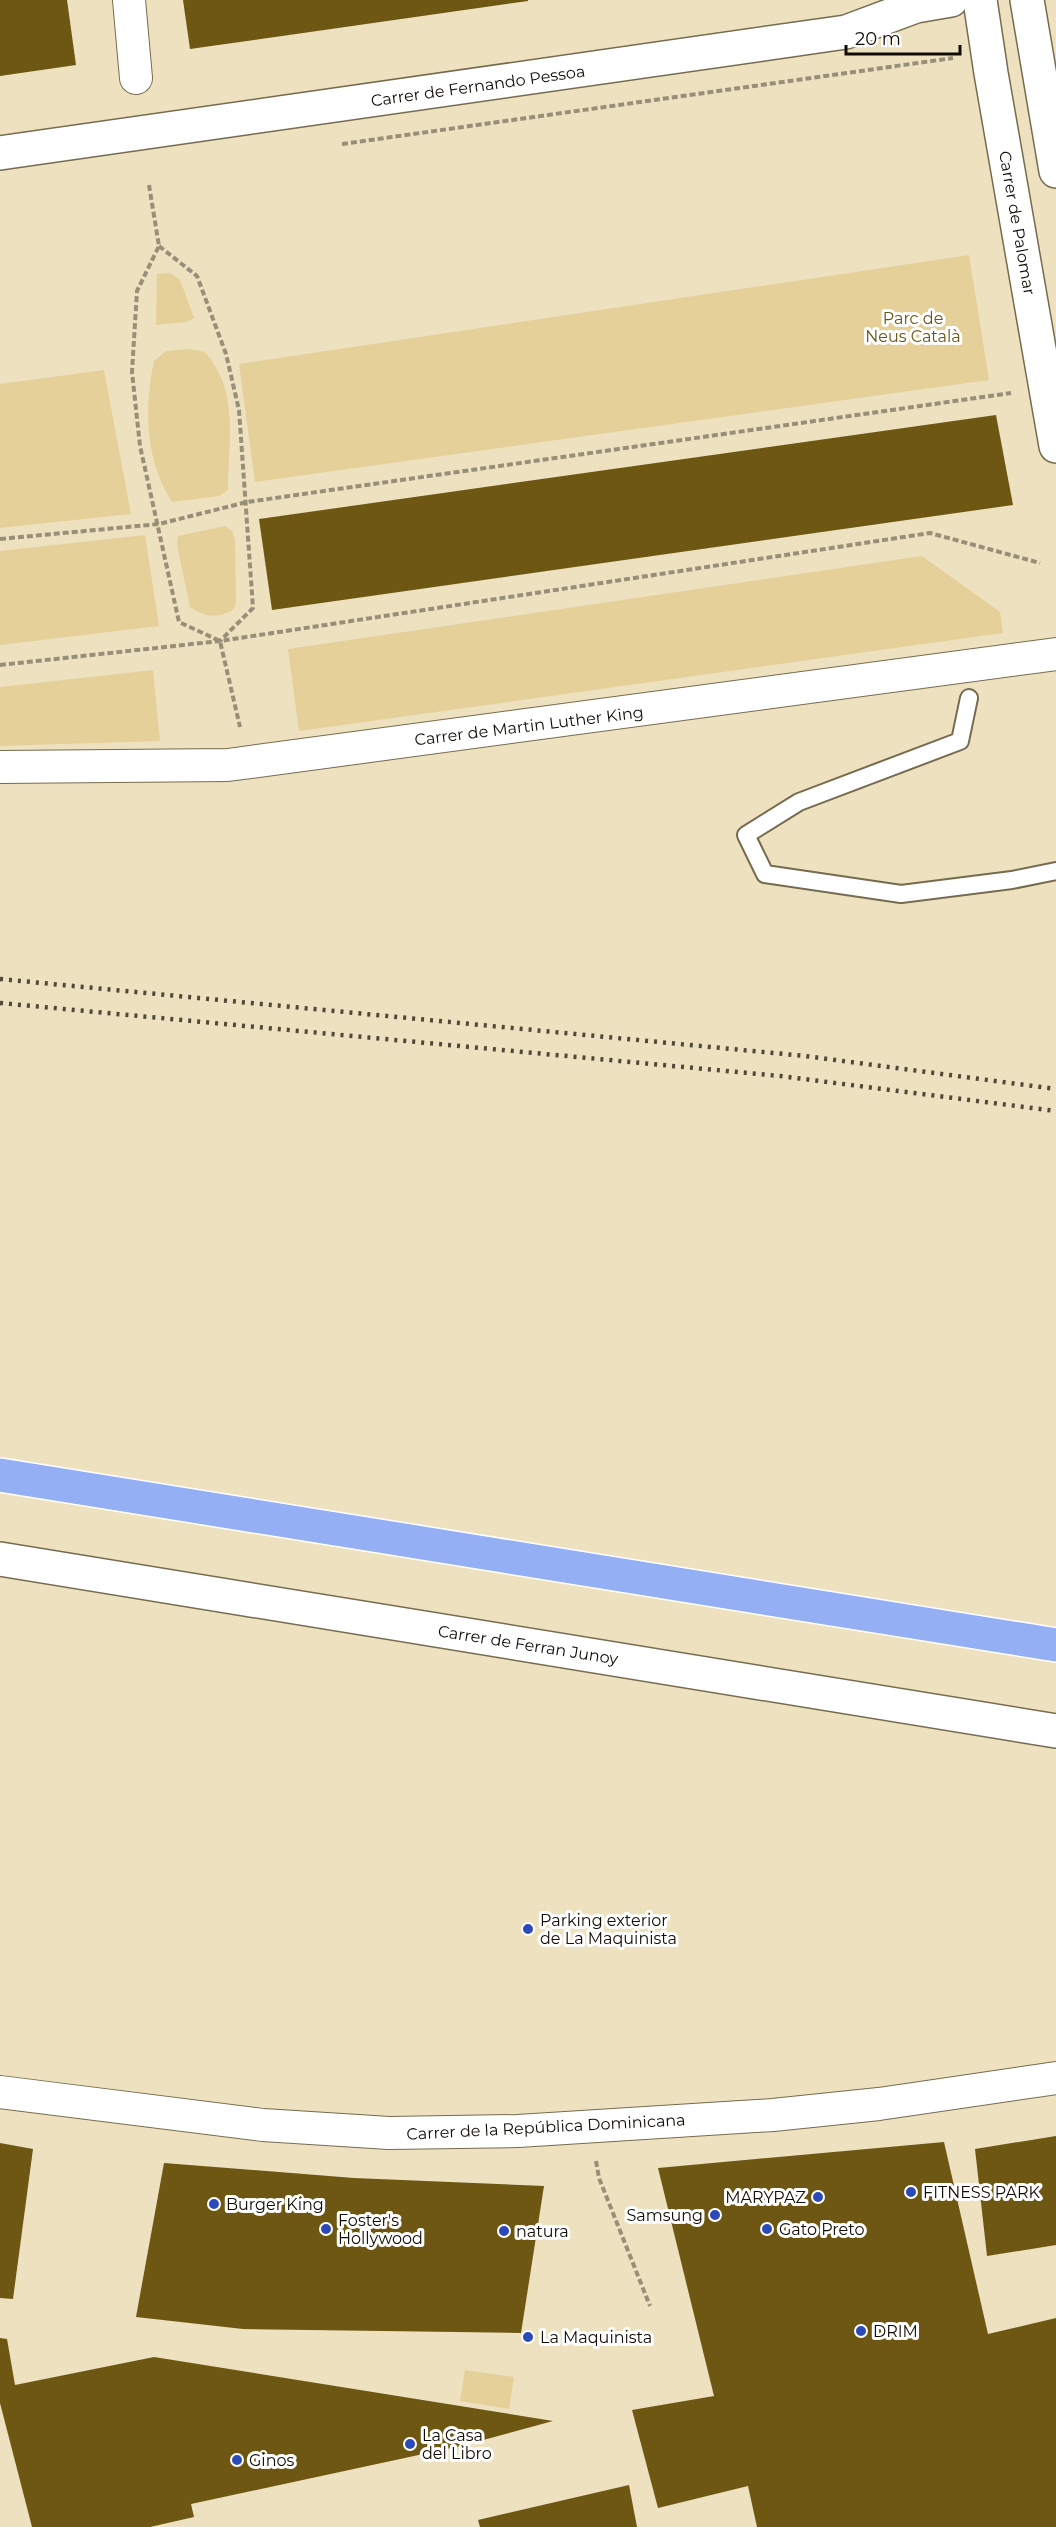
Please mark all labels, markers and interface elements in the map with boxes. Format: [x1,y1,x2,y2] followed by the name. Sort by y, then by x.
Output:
[846,18,960,56] scale bar
[855,28,901,50] text: 20 m
[370,62,586,110] street label: Carrer de Fernando Pessoa
[995,149,1039,297] street label: Carrer de Palomar
[865,309,961,346] park label: Parc de Neus Català
[413,703,645,749] street label: Carrer de Martin Luther King
[437,1621,620,1669] street label: Carrer de Ferran Junoy
[540,1911,677,1948] place label: Parking exterior de La Maquinista
[521,1922,535,1936] marker: Parking exterior de La Maquinista
[406,2110,686,2144] street label: Carrer de la República Dominicana
[923,2183,1041,2202] place label: FITNESS PARK
[904,2185,918,2199] marker: FITNESS PARK
[725,2188,806,2207] place label: MARYPAZ
[811,2190,825,2204] marker: MARYPAZ
[226,2195,324,2214] place label: Burger King
[207,2197,221,2211] marker: Burger King
[626,2206,703,2225] place label: Samsung
[708,2208,722,2222] marker: Samsung
[338,2211,423,2248] place label: Foster's Hollywood
[779,2220,864,2239] place label: Gato Preto
[319,2222,333,2236] marker: Foster's Hollywood
[516,2222,569,2241] place label: natura
[760,2222,774,2236] marker: Gato Preto
[497,2224,511,2238] marker: natura
[873,2322,918,2341] place label: DRIM
[854,2324,868,2338] marker: DRIM
[540,2328,652,2347] place label: La Maquinista
[521,2330,535,2344] marker: La Maquinista
[422,2426,492,2463] place label: La Casa del Libro
[403,2437,417,2451] marker: La Casa del Libro
[249,2451,295,2470] place label: Ginos
[230,2453,244,2467] marker: Ginos

